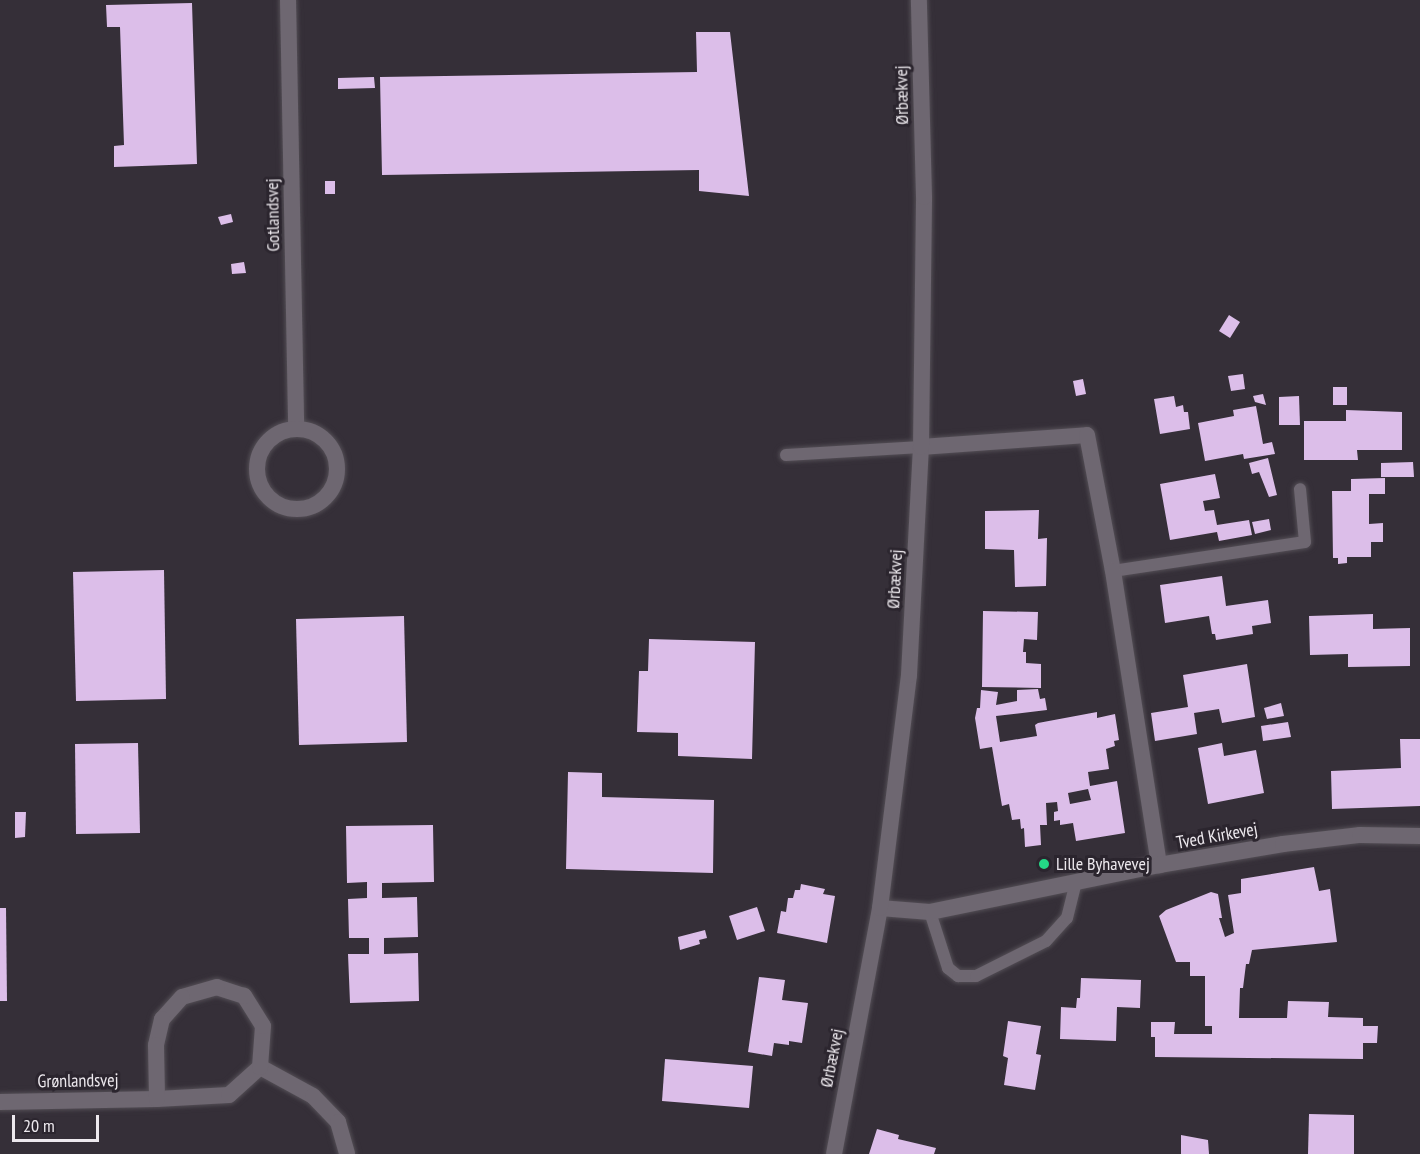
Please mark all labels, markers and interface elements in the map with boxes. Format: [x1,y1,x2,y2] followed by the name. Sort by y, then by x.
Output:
[891,65,913,125] street label: Ørbækvej
[262,178,284,252] street label: Gotlandsvej
[883,549,907,609] street label: Ørbækvej
[1175,818,1259,854] street label: Tved Kirkevej
[1056,853,1150,875] place label: Lille Byhavevej
[1037,857,1051,871] marker: Lille Byhavevej
[816,1027,848,1089] street label: Ørbækvej
[37,1069,119,1093] street label: Grønlandsvej
[15,1103,102,1141] scale bar
[23,1114,55,1137] text: 20 m

